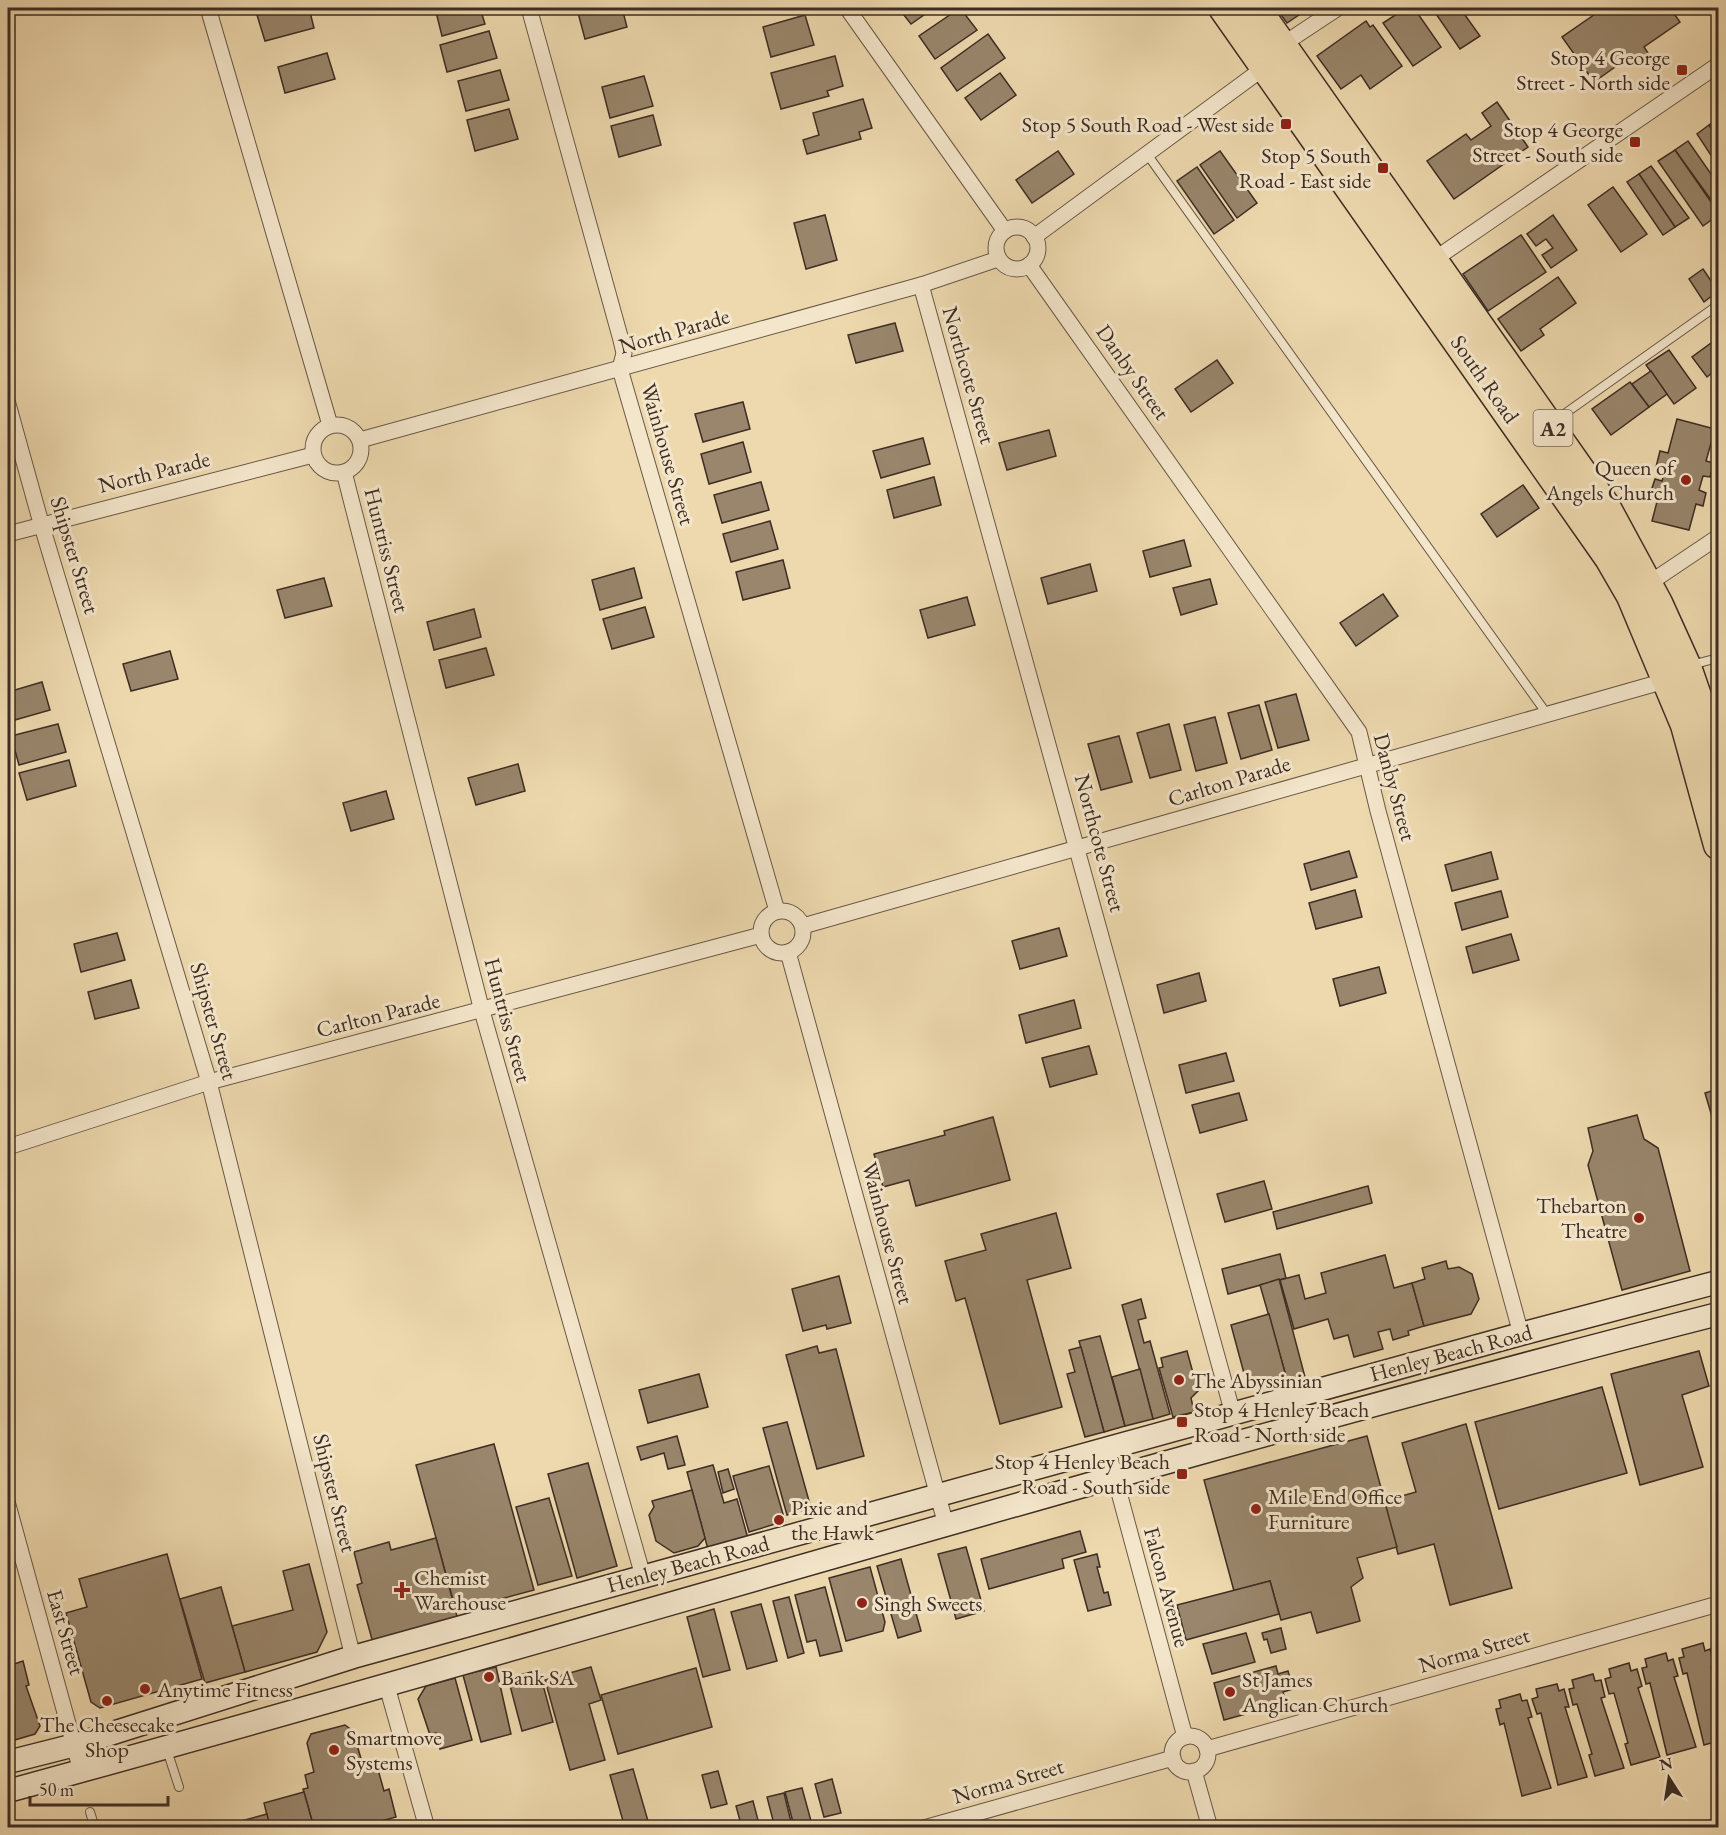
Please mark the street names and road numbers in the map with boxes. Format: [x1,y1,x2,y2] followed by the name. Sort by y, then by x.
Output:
[615,301,733,361] street label: North Parade
[936,303,1002,447] street label: Northcote Street
[1090,319,1177,425] street label: Danby Street
[1444,329,1526,430] street label: South Road
[634,380,702,528] street label: Wainhouse Street
[1534,410,1572,446] road number: A2
[95,444,213,500] street label: North Parade
[357,485,417,616] street label: Huntriss Street
[43,493,107,617] street label: Shipster Street
[1367,730,1423,844] street label: Danby Street
[1164,749,1294,813] street label: Carlton Parade
[1068,771,1132,915] street label: Northcote Street
[477,955,539,1085] street label: Huntriss Street
[183,959,245,1083] street label: Shipster Street
[313,986,443,1044] street label: Carlton Parade
[855,1159,921,1307] street label: Wainhouse Street
[1367,1317,1536,1389] street label: Henley Beach Road
[306,1431,364,1555] street label: Shipster Street
[1137,1524,1197,1651] street label: Falcon Avenue
[604,1528,773,1600] street label: Henley Beach Road
[40,1586,92,1678] street label: East Street
[1415,1620,1533,1680] street label: Norma Street
[949,1751,1067,1811] street label: Norma Street

